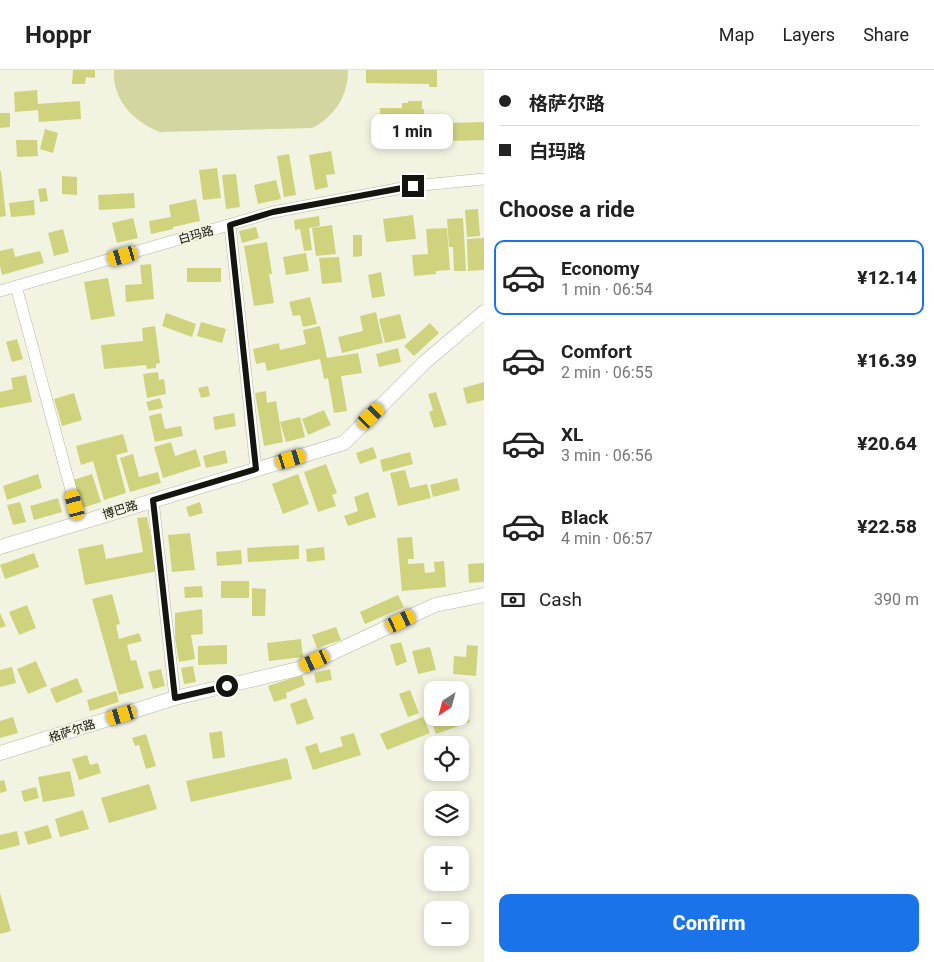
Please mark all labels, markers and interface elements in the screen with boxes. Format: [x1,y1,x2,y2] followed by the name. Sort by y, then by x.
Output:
[25,21,91,49] text: Hoppr
[719,24,754,45] text: Map
[782,24,835,45] text: Layers
[863,24,909,45] text: Share
[529,92,605,115] text: 格萨尔路
[372,114,454,148] callout: 1 min
[392,122,432,141] text: 1 min
[529,140,586,163] text: 白玛路
[402,175,424,197] route end
[499,197,635,222] text: Choose a ride
[177,223,215,247] street label: 白玛路
[106,245,139,267] car
[501,255,546,300] icon: car
[561,257,640,280] text: Economy
[857,266,917,289] text: ¥12.14
[561,280,653,299] text: 1 min · 06:54
[501,338,546,383] icon: car
[561,340,632,363] text: Comfort
[857,349,917,372] text: ¥16.39
[561,363,653,382] text: 2 min · 06:55
[354,400,387,432] car
[501,421,546,466] icon: car
[561,423,583,446] text: XL
[857,432,917,455] text: ¥20.64
[561,446,653,465] text: 3 min · 06:56
[274,447,307,471] car
[63,489,86,521] car
[101,498,139,522] street label: 博巴路
[501,504,546,549] icon: car
[561,506,608,529] text: Black
[857,515,917,538] text: ¥22.58
[561,529,653,548] text: 4 min · 06:57
[499,586,527,614] icon: cash
[539,588,582,611] text: Cash
[874,590,919,609] text: 390 m
[384,608,417,634] car
[298,648,331,674] car
[216,675,238,697] route start
[424,681,469,726] north arrow
[424,681,469,946] map controls
[105,703,138,727] car
[47,717,97,745] street label: 格萨尔路
[424,736,469,781] button: locate
[424,791,469,836] button: layers
[424,846,469,891] button: +
[499,894,919,952] button: Confirm
[424,901,469,946] button: −

